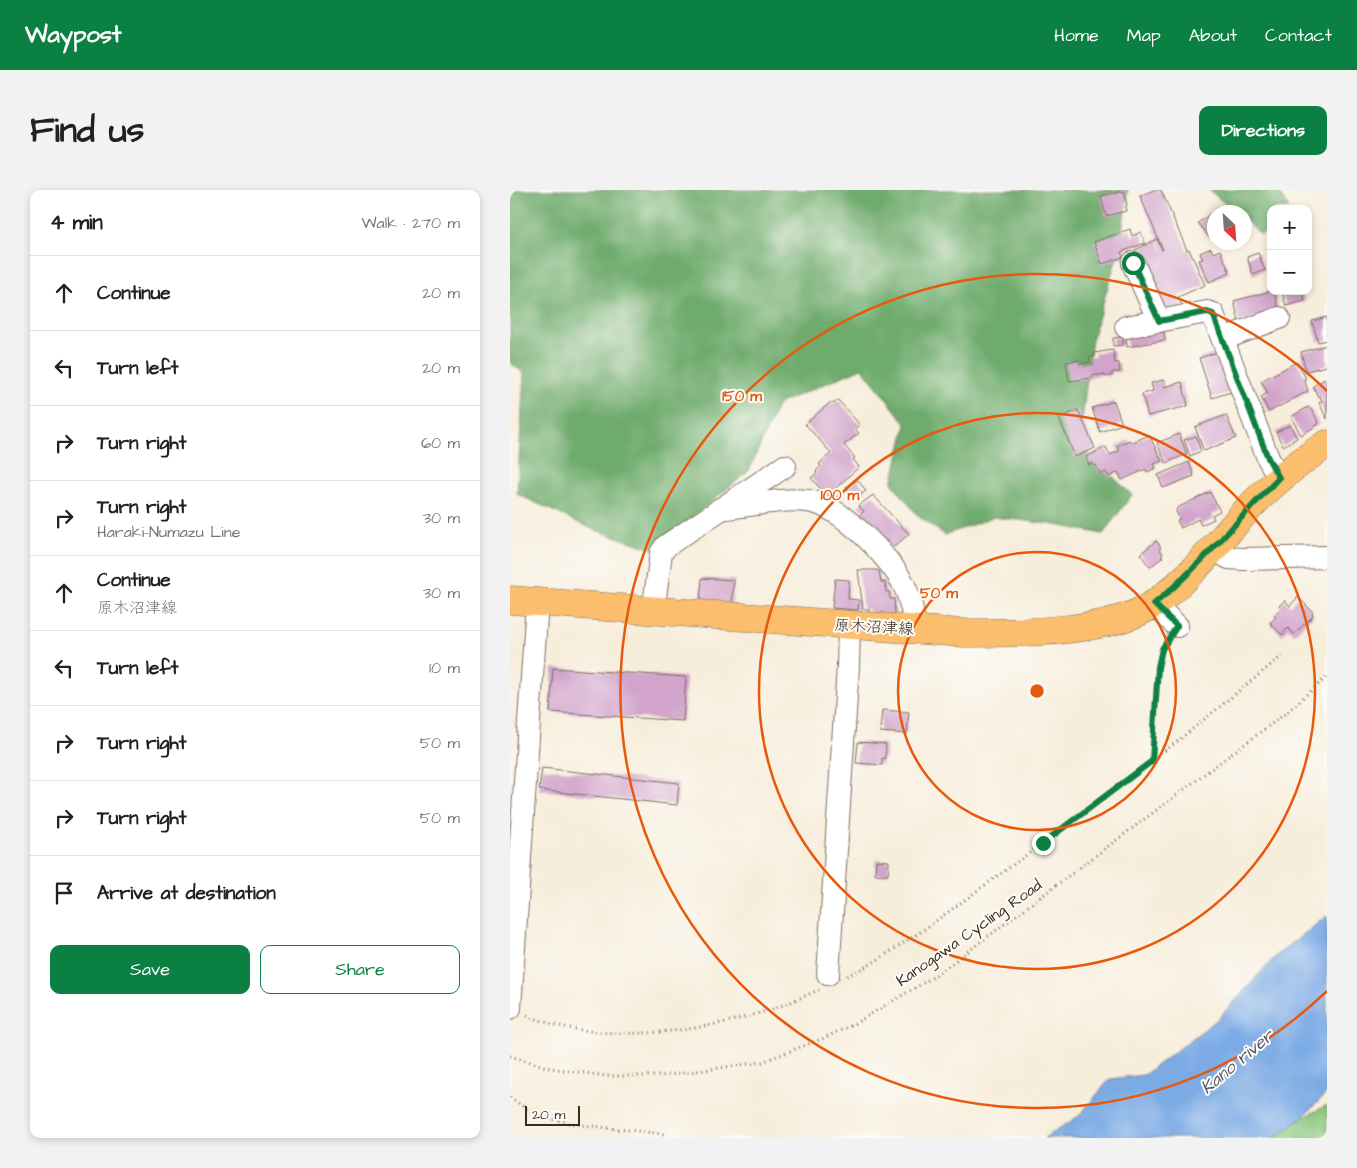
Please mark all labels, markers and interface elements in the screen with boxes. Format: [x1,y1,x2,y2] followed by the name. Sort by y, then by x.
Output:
[25,18,122,52] text: Waypost
[1054,23,1099,48] text: Home
[1127,23,1161,48] text: Map
[1189,23,1237,48] text: About
[1265,23,1332,48] text: Contact
[30,106,144,155] text: Find us
[1199,106,1327,155] button: Directions
[1207,205,1252,250] north arrow
[1267,205,1312,295] map controls
[1267,205,1312,250] button: +
[50,208,103,237] text: 4 min
[361,212,460,234] text: Walk · 270 m
[1267,250,1312,295] button: −
[1122,252,1145,275] route start
[50,279,78,307] icon: ahead
[97,280,171,307] text: Continue
[422,282,460,304] text: 20 m
[50,354,78,382] icon: left
[97,355,178,382] text: Turn left
[422,357,460,379] text: 20 m
[722,386,762,407] text: 150 m
[50,429,78,457] icon: right
[97,430,186,457] text: Turn right
[421,432,460,454] text: 60 m
[821,485,860,506] text: 100 m
[97,494,186,521] text: Turn right
[50,504,78,532] icon: right
[423,507,460,529] text: 30 m
[97,521,240,543] text: Haraki-Numazu Line
[97,567,171,594] text: Continue
[50,579,78,607] icon: ahead
[423,582,460,604] text: 30 m
[920,583,958,604] text: 50 m
[97,597,177,619] text: 原木沼津線
[833,614,915,640] street label: 原木沼津線
[50,654,78,682] icon: left
[97,655,178,682] text: Turn left
[429,657,460,679] text: 10 m
[1028,682,1046,700] centre of rings
[50,729,78,757] icon: right
[97,730,186,757] text: Turn right
[420,732,460,754] text: 50 m
[50,804,78,832] icon: right
[97,805,186,832] text: Turn right
[420,807,460,829] text: 50 m
[1032,832,1055,855] route end
[892,874,1047,993] street label: Kanogawa Cycling Road
[50,879,78,907] icon: arrive
[97,880,276,907] text: Arrive at destination
[50,945,250,994] button: Save
[260,945,460,994] button: Share
[1195,1023,1280,1100] water label: Kano river
[525,1103,580,1126] scale bar
[532,1105,565,1125] text: 20 m

